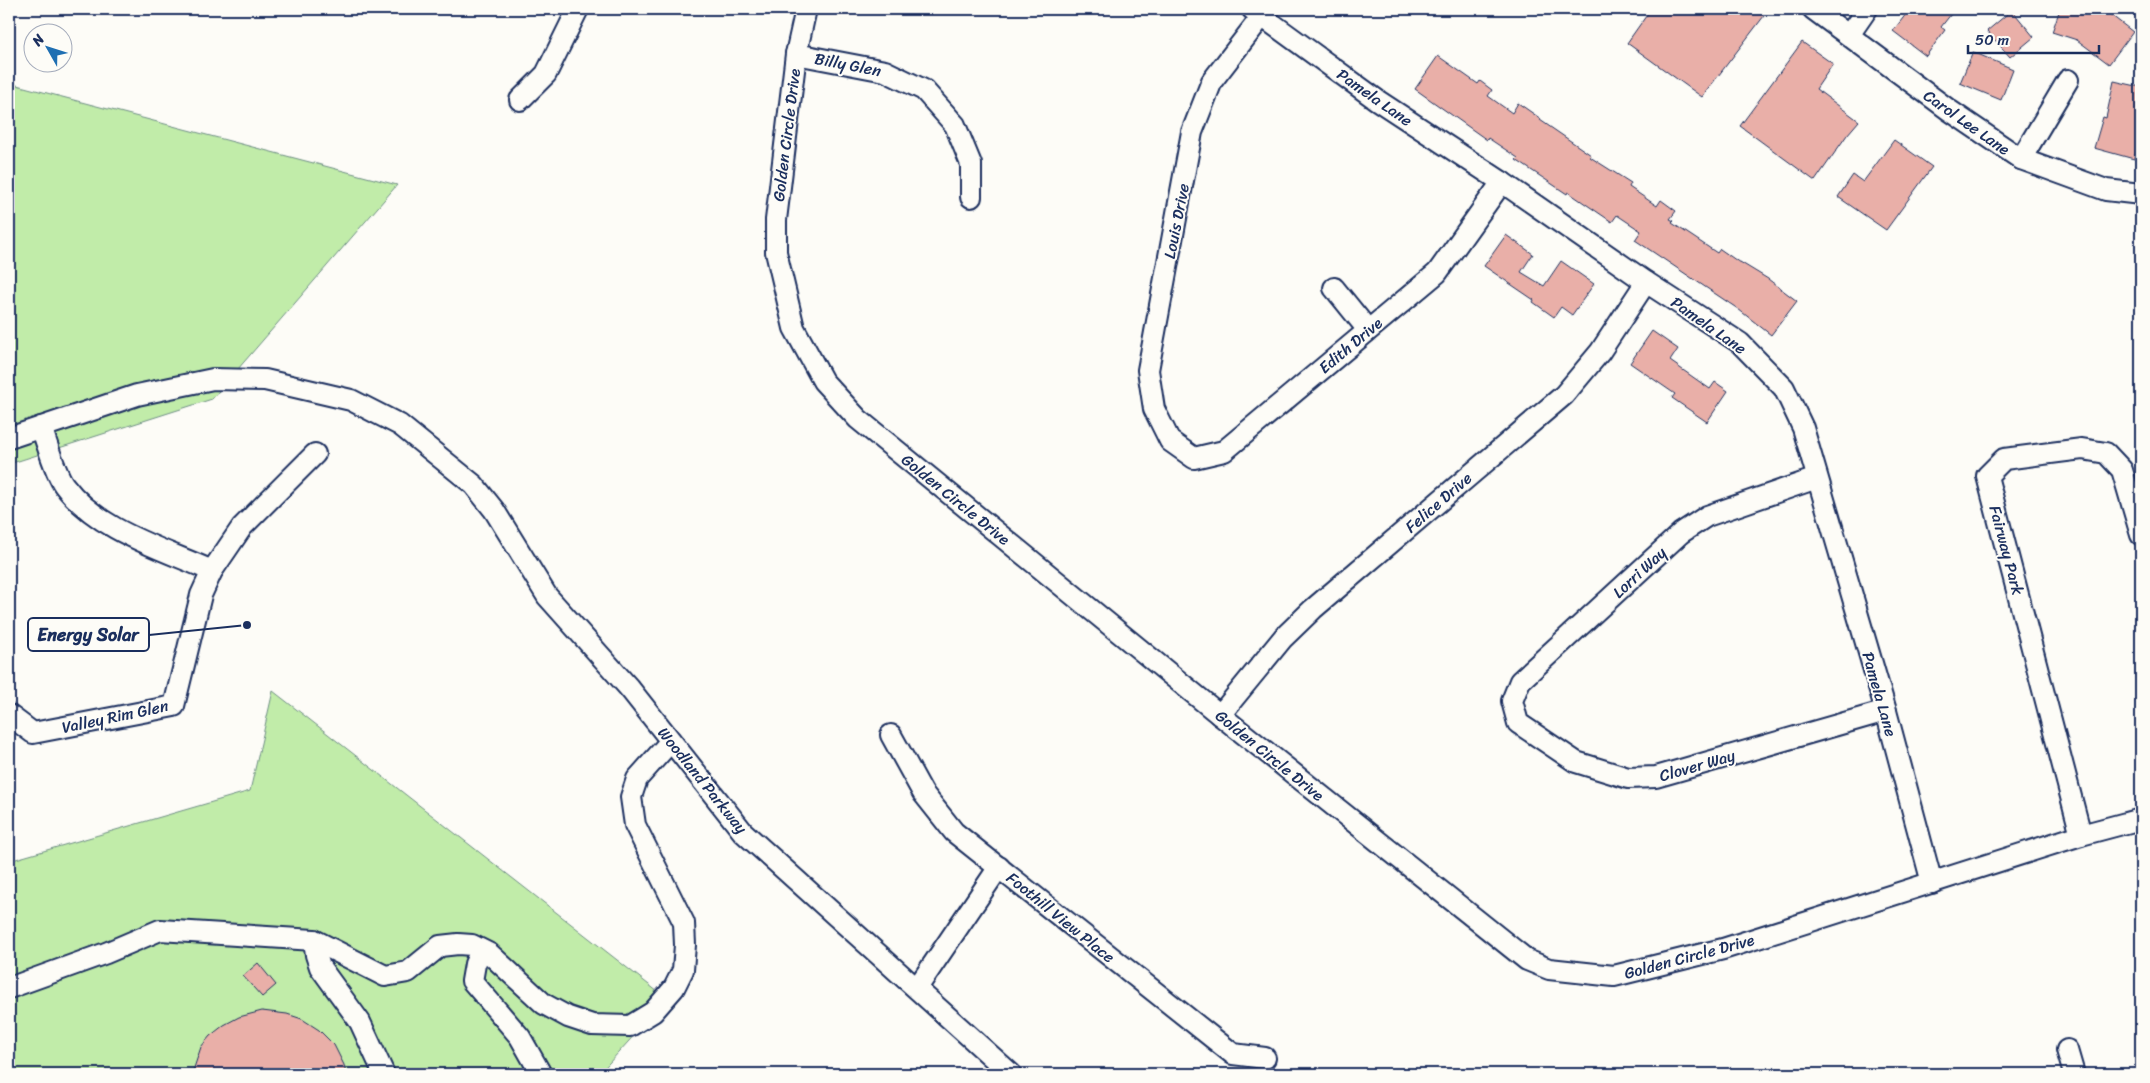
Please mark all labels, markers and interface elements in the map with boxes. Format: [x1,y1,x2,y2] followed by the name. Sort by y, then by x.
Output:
[22,22,72,72] north arrow
[1968,22,2099,54] scale bar
[1975,27,2010,53] text: 50 m
[25,28,51,53] text: N
[812,44,884,85] street label: Billy Glen
[1331,60,1419,134] street label: Pamela Lane
[764,67,809,203] street label: Golden Circle Drive
[1917,82,2016,163] street label: Carol Lee Lane
[1155,181,1198,261] street label: Louis Drive
[1665,288,1753,362] street label: Pamela Lane
[1312,309,1389,381] street label: Edith Drive
[895,446,1017,553] street label: Golden Circle Drive
[1398,465,1479,540] street label: Felice Drive
[1981,502,2033,599] street label: Fairway Park
[1605,539,1674,605] street label: Lorri Way
[28,618,149,651] callout: Energy Solar
[37,619,140,651] text: Energy Solar
[1854,648,1905,740] street label: Pamela Lane
[59,691,171,742] street label: Valley Rim Glen
[1209,702,1331,809] street label: Golden Circle Drive
[650,720,756,841] street label: Woodland Parkway
[1656,741,1739,790] street label: Clover Way
[1000,864,1122,971] street label: Foothill View Place
[1621,925,1758,988] street label: Golden Circle Drive

